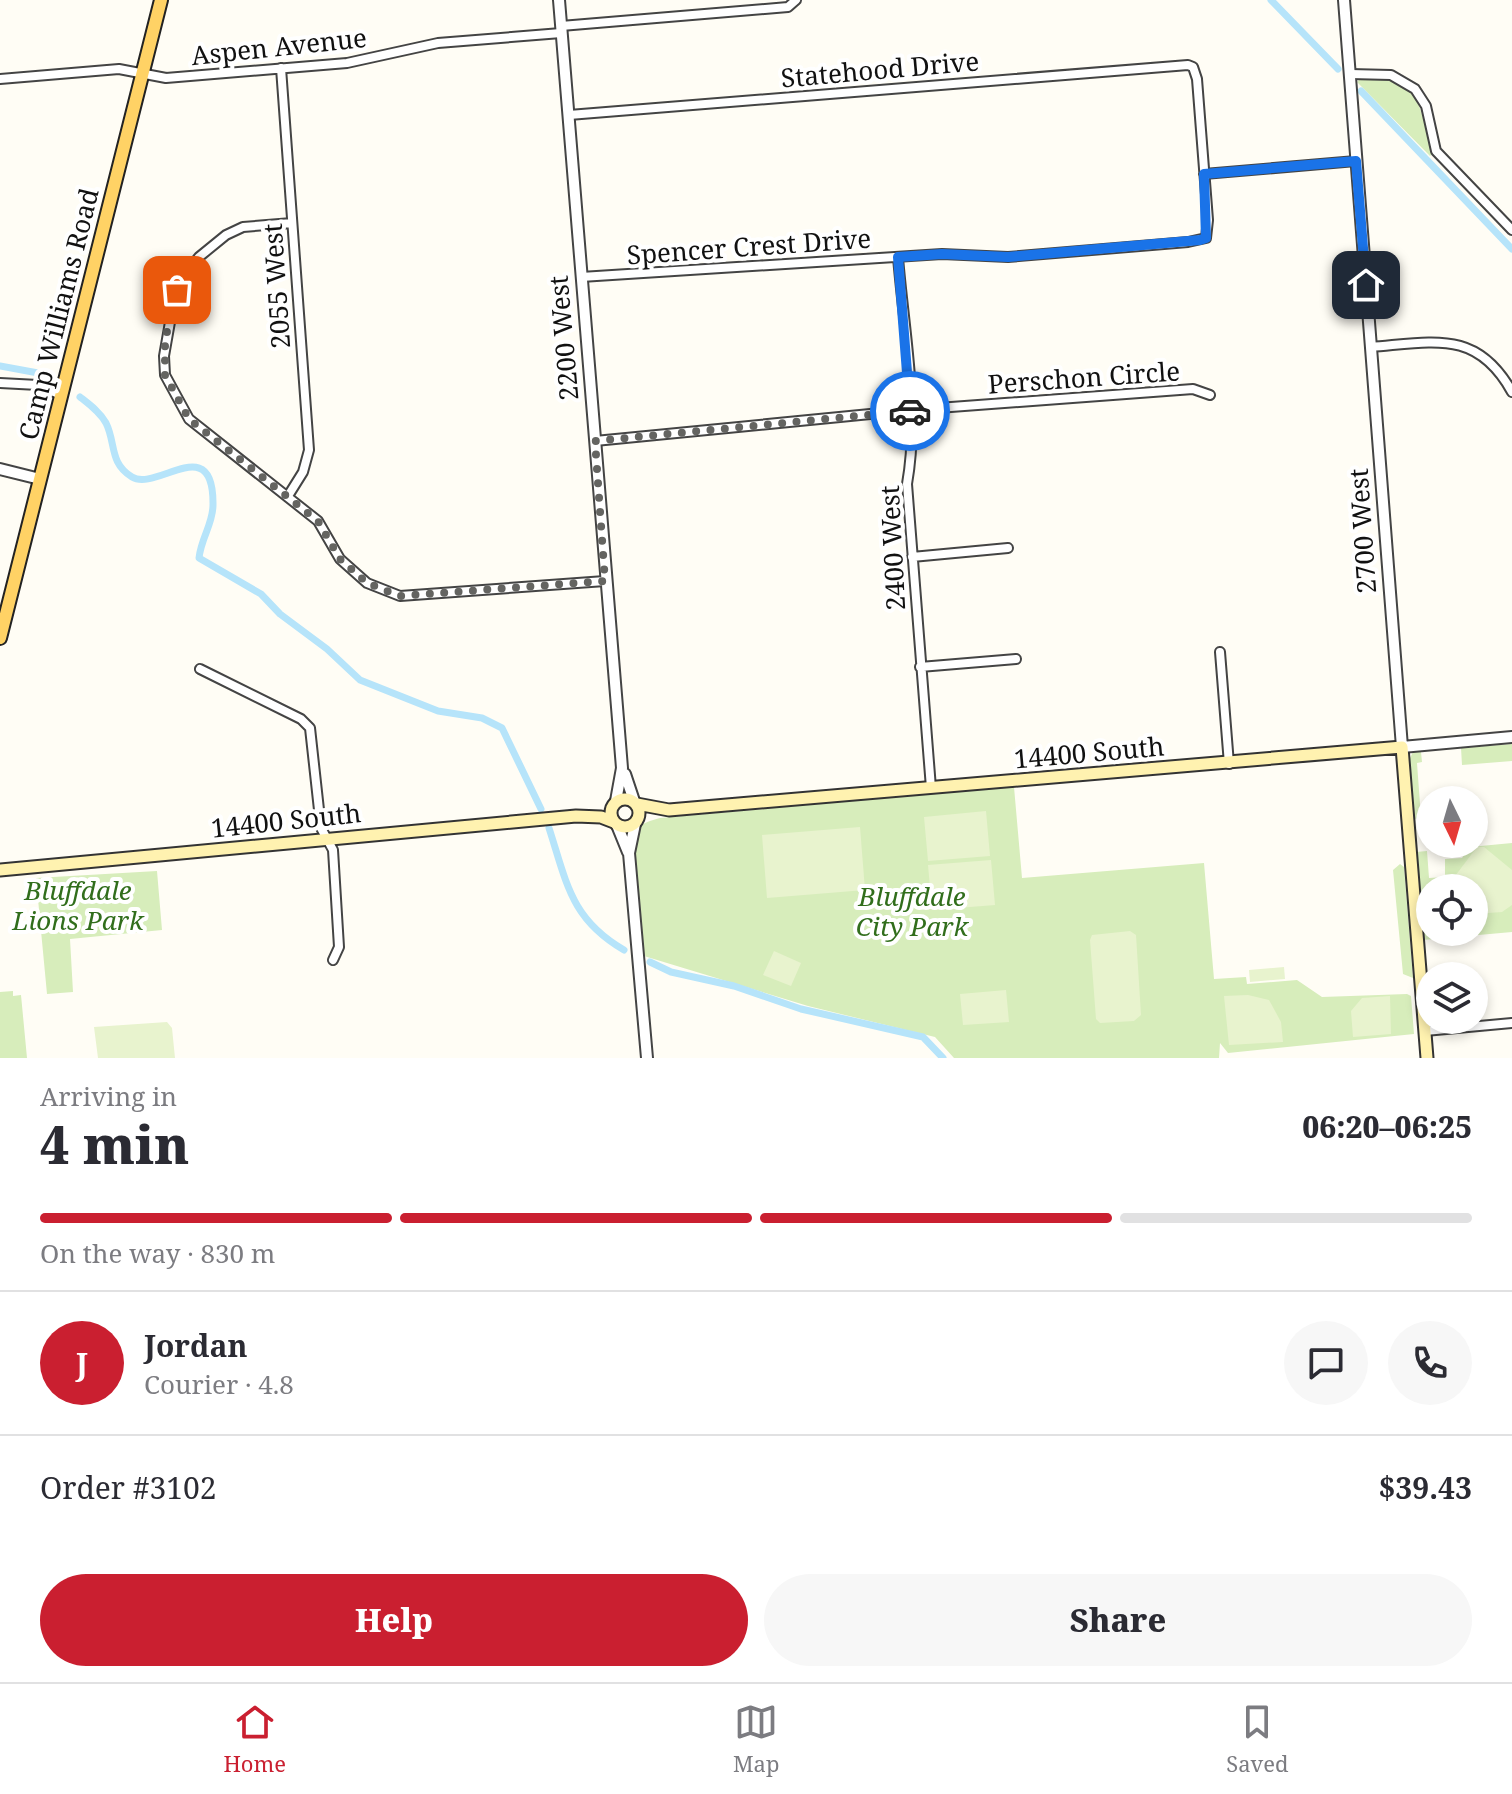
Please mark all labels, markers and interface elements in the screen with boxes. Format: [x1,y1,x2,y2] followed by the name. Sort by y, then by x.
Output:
[189,19,368,73] street label: Aspen Avenue
[779,42,980,96] street label: Statehood Drive
[9,184,107,443] street label: Camp Williams Road
[626,220,872,272] street label: Spencer Crest Drive
[254,222,298,350] street label: 2055 West
[1332,251,1400,319] pin
[143,256,211,324] pin
[1344,263,1388,307] icon: home
[155,268,199,312] icon: bag
[540,274,586,402] street label: 2200 West
[987,352,1181,402] street label: Perschon Circle
[870,371,950,451] courier
[888,389,932,433] icon: car
[1340,467,1384,595] street label: 2700 West
[871,485,913,612] street label: 2400 West
[1012,728,1166,777] street label: 14400 South
[1416,786,1488,858] north arrow
[1416,786,1488,1034] map controls
[209,794,363,846] street label: 14400 South
[11,872,145,938] park label: Bluffdale Lions Park
[1416,874,1488,946] button: locate
[856,878,969,944] park label: Bluffdale City Park
[1416,962,1488,1034] button: layers
[40,1078,177,1114] text: Arriving in
[1302,1106,1472,1147] text: 06:20–06:25
[40,1108,189,1179] text: 4 min
[40,1235,275,1271] text: On the way · 830 m
[1284,1321,1368,1405] button: chat
[1388,1321,1472,1405] button: phone
[144,1325,247,1366] text: Jordan
[76,1343,88,1384] text: J
[144,1366,294,1402] text: Courier · 4.8
[40,1467,217,1508] text: Order #3102
[1378,1467,1472,1508] text: $39.43
[40,1574,748,1666] button: Help
[764,1574,1472,1666] button: Share
[223,1700,286,1778] tab: Home
[733,1700,779,1778] tab: Map
[1226,1700,1289,1778] tab: Saved

